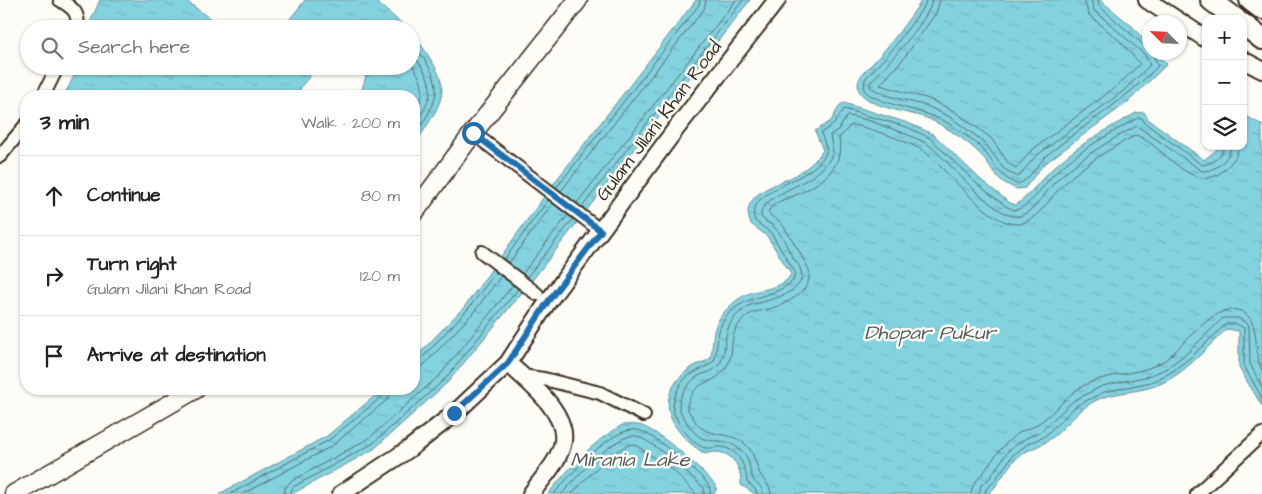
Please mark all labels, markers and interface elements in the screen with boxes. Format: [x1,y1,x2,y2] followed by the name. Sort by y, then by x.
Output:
[1142,15,1187,60] north arrow
[1202,15,1247,150] map controls
[1202,15,1247,60] button: +
[20,20,420,75] search box
[38,34,66,62] icon: search
[78,34,190,61] text: Search here
[590,35,729,207] street label: Gulam Jilani Khan Road
[1202,60,1247,105] button: −
[1202,105,1247,150] button: layers
[40,108,89,137] text: 3 min
[301,112,400,134] text: Walk · 200 m
[462,122,485,145] route start
[40,182,68,210] icon: ahead
[87,182,161,209] text: Continue
[361,185,400,207] text: 80 m
[87,251,176,278] text: Turn right
[40,262,68,290] icon: right
[360,265,400,287] text: 120 m
[87,278,251,300] text: Gulam Jilani Khan Road
[865,319,997,347] water label: Dhopar Pukur
[40,342,68,370] icon: arrive
[87,342,266,369] text: Arrive at destination
[443,402,466,425] route end
[570,446,691,474] water label: Mirania Lake

